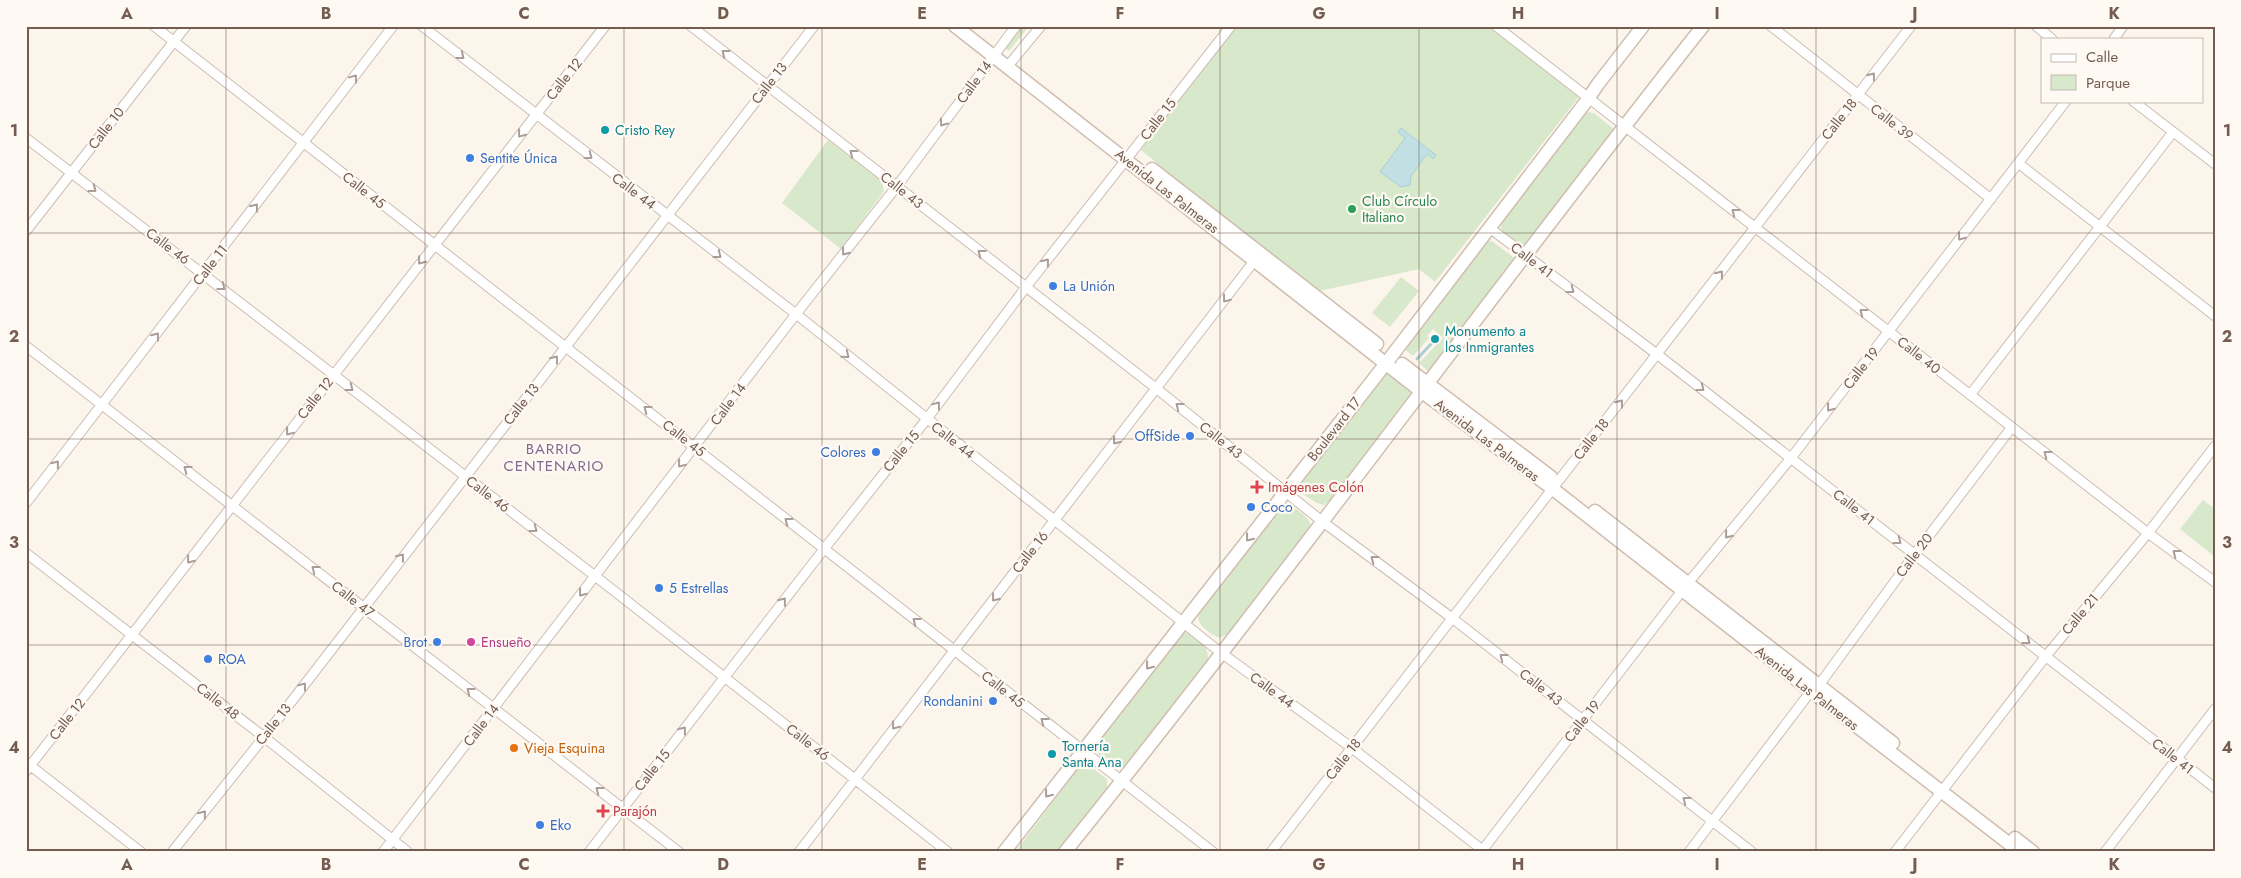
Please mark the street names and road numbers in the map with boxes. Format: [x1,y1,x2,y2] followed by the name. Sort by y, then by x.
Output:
[541,54,587,104] street label: Calle 12
[952,56,996,108] street label: Calle 14
[746,58,792,108] street label: Calle 13
[1135,94,1181,144] street label: Calle 15
[1816,94,1862,144] street label: Calle 18
[1866,99,1918,145] street label: Calle 39
[83,103,129,153] street label: Calle 10
[1111,144,1223,238] street label: Avenida Las Palmeras
[338,167,390,213] street label: Calle 45
[876,167,928,213] street label: Calle 43
[608,168,660,214] street label: Calle 44
[142,223,194,269] street label: Calle 46
[1507,237,1557,283] street label: Calle 41
[188,240,232,290] street label: Calle 11
[1893,331,1945,379] street label: Calle 40
[1838,343,1884,393] street label: Calle 19
[292,373,338,423] street label: Calle 12
[498,379,544,429] street label: Calle 13
[705,379,751,429] street label: Calle 14
[1303,392,1366,465] street label: Boulevard 17
[1430,394,1544,486] street label: Avenida Las Palmeras
[1568,414,1614,464] street label: Calle 18
[658,415,710,461] street label: Calle 45
[927,417,979,463] street label: Calle 44
[1195,417,1247,463] street label: Calle 43
[878,426,924,476] street label: Calle 15
[462,471,514,517] street label: Calle 46
[1829,484,1879,530] street label: Calle 41
[1007,527,1053,577] street label: Calle 16
[1891,529,1937,581] street label: Calle 20
[327,576,379,623] street label: Calle 47
[2057,589,2103,639] street label: Calle 21
[1751,641,1863,735] street label: Avenida Las Palmeras
[1515,664,1567,710] street label: Calle 43
[977,666,1029,712] street label: Calle 45
[1246,667,1298,713] street label: Calle 44
[192,678,244,724] street label: Calle 48
[44,694,90,744] street label: Calle 12
[1559,696,1605,746] street label: Calle 19
[250,699,296,749] street label: Calle 13
[458,700,504,750] street label: Calle 14
[782,719,834,765] street label: Calle 46
[2148,733,2198,779] street label: Calle 41
[1320,734,1366,784] street label: Calle 18
[629,745,675,795] street label: Calle 15

